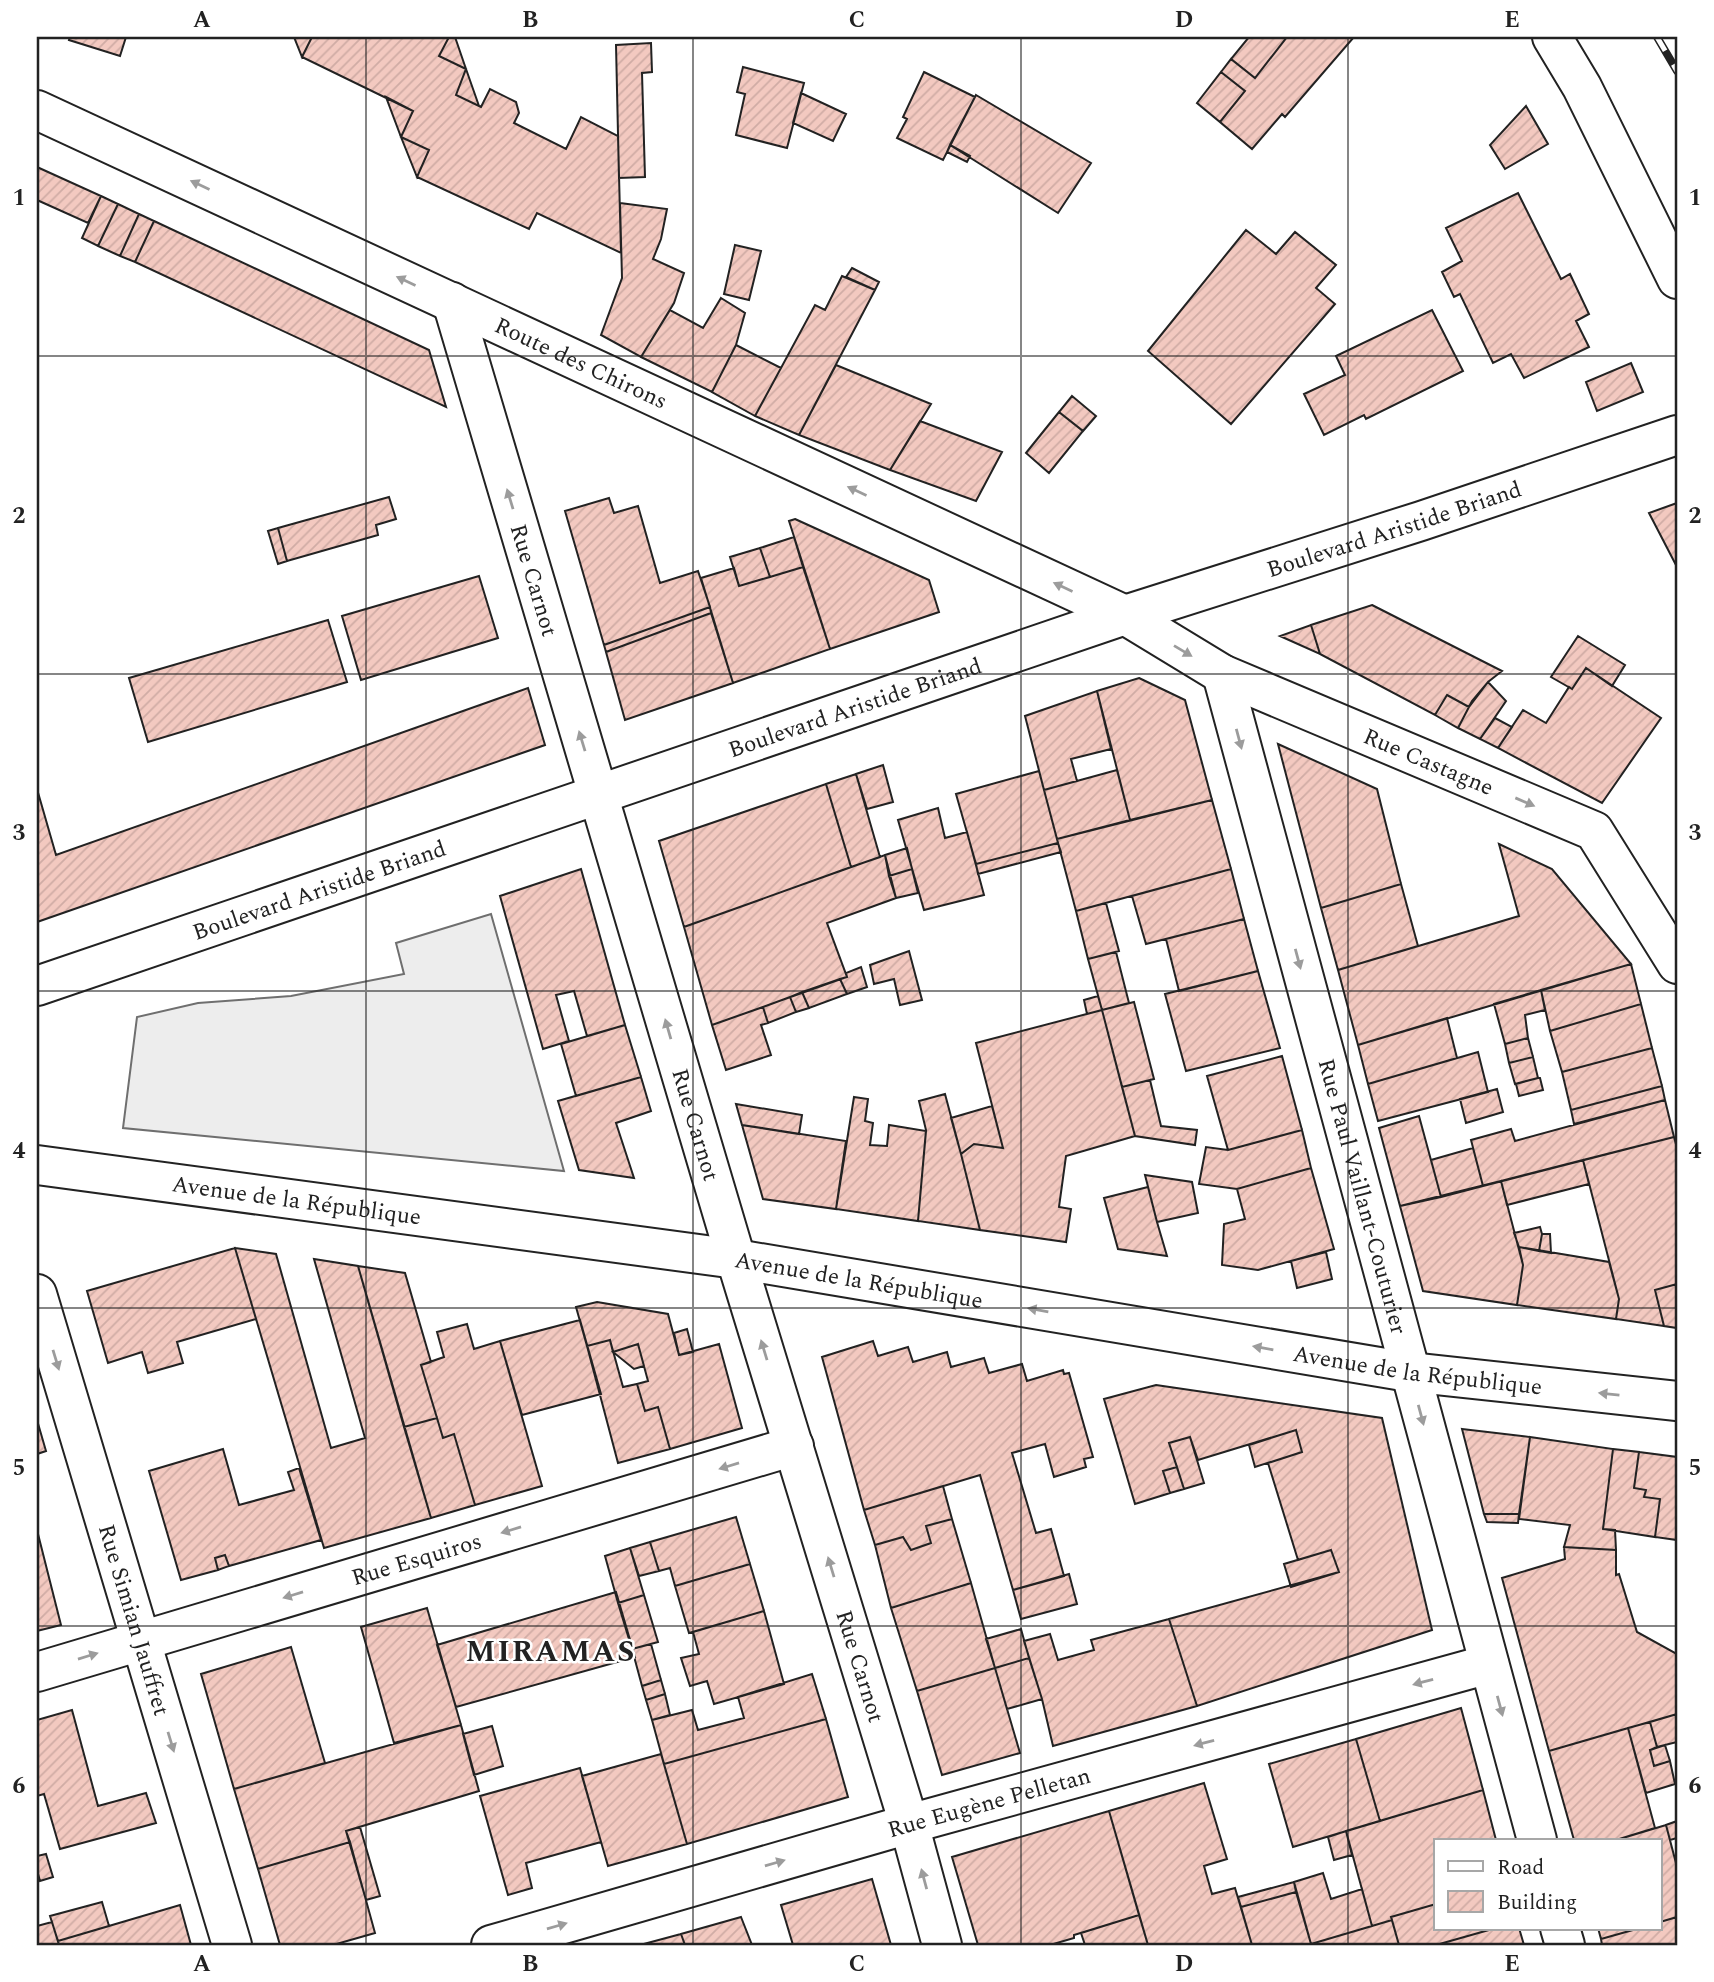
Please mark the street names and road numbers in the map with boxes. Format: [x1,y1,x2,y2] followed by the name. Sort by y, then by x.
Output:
[488,309,673,419] street label: Route des Chirons
[1263,472,1527,588] street label: Boulevard Aristide Briand
[500,520,566,641] street label: Rue Carnot
[724,649,987,768] street label: Boulevard Aristide Briand
[1357,720,1499,806] street label: Rue Castagne
[188,832,451,951] street label: Boulevard Aristide Briand
[1308,1055,1416,1339] street label: Rue Paul Vaillant-Couturier
[661,1064,728,1186] street label: Rue Carnot
[170,1167,423,1235] street label: Avenue de la République
[732,1243,986,1319] street label: Avenue de la République
[1290,1337,1544,1405] street label: Avenue de la République
[88,1520,178,1720] street label: Rue Simian Jauffret
[347,1524,486,1596] street label: Rue Esquiros
[825,1606,893,1727] street label: Rue Carnot
[884,1759,1095,1848] street label: Rue Eugène Pelletan

